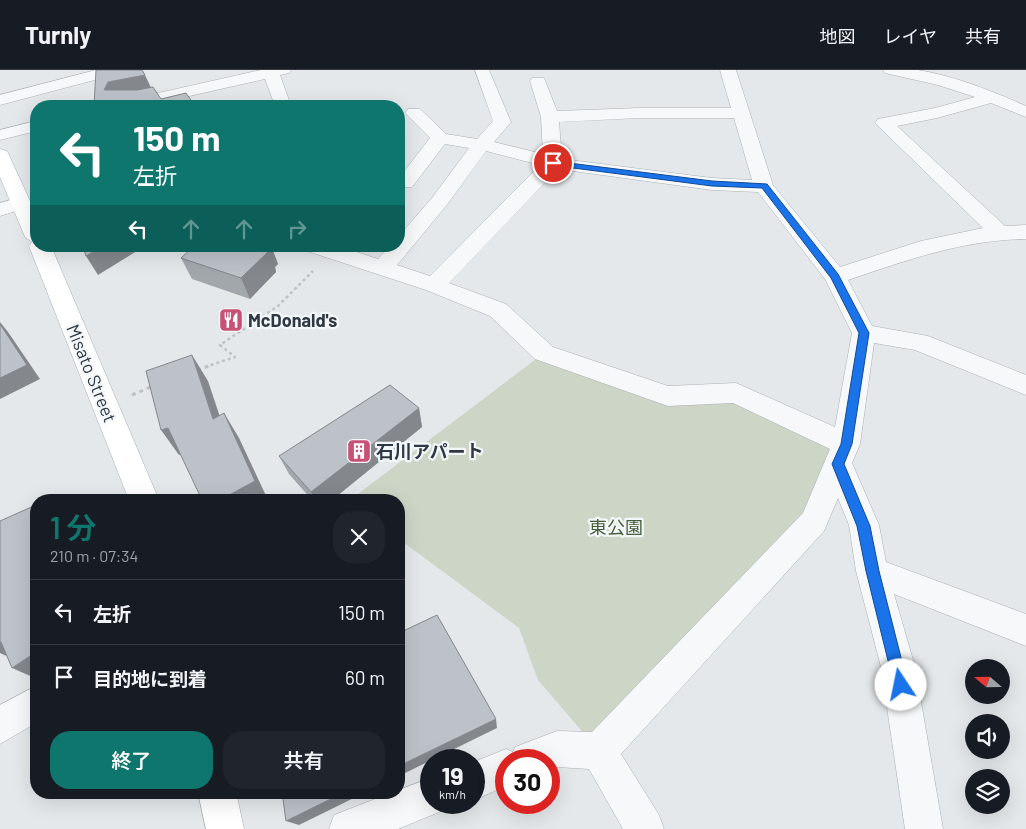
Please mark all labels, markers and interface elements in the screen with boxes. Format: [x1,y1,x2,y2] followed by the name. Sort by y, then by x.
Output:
[25,20,91,49] text: Turnly
[820,25,856,47] text: 地図
[884,25,937,47] text: レイヤ
[965,25,1001,47] text: 共有
[133,116,220,158] text: 150 m
[50,120,115,185] icon: left
[532,142,574,184] pin
[539,149,567,177] icon: arrive
[133,162,177,188] text: 左折
[124,215,152,243] icon: left
[177,215,205,243] icon: ahead
[230,215,258,243] icon: ahead
[283,215,311,243] icon: right
[218,307,244,333] restaurant icon: McDonald's
[248,309,337,331] place label: McDonald's
[62,321,122,425] street label: Misato Street
[346,438,372,464] building icon: 石川アパート
[376,440,484,462] place label: 石川アパート
[50,509,97,545] text: 1 分
[333,511,385,563] button: close
[589,516,643,538] park label: 東公園
[50,546,138,565] text: 210 m · 07:34
[50,598,78,626] icon: left
[338,601,385,624] text: 150 m
[93,602,131,625] text: 左折
[874,658,926,710] position arrow
[965,659,1010,704] north arrow
[965,659,1010,814] map controls
[50,663,78,691] icon: arrive
[345,666,385,689] text: 60 m
[93,667,207,690] text: 目的地に到着
[965,714,1010,759] button: sound
[50,731,213,789] button: 終了
[223,731,385,789] button: 共有
[495,749,560,814] speed limit sign: 30
[441,760,464,790] text: 19
[965,769,1010,814] button: layers
[439,787,466,801] text: km/h

